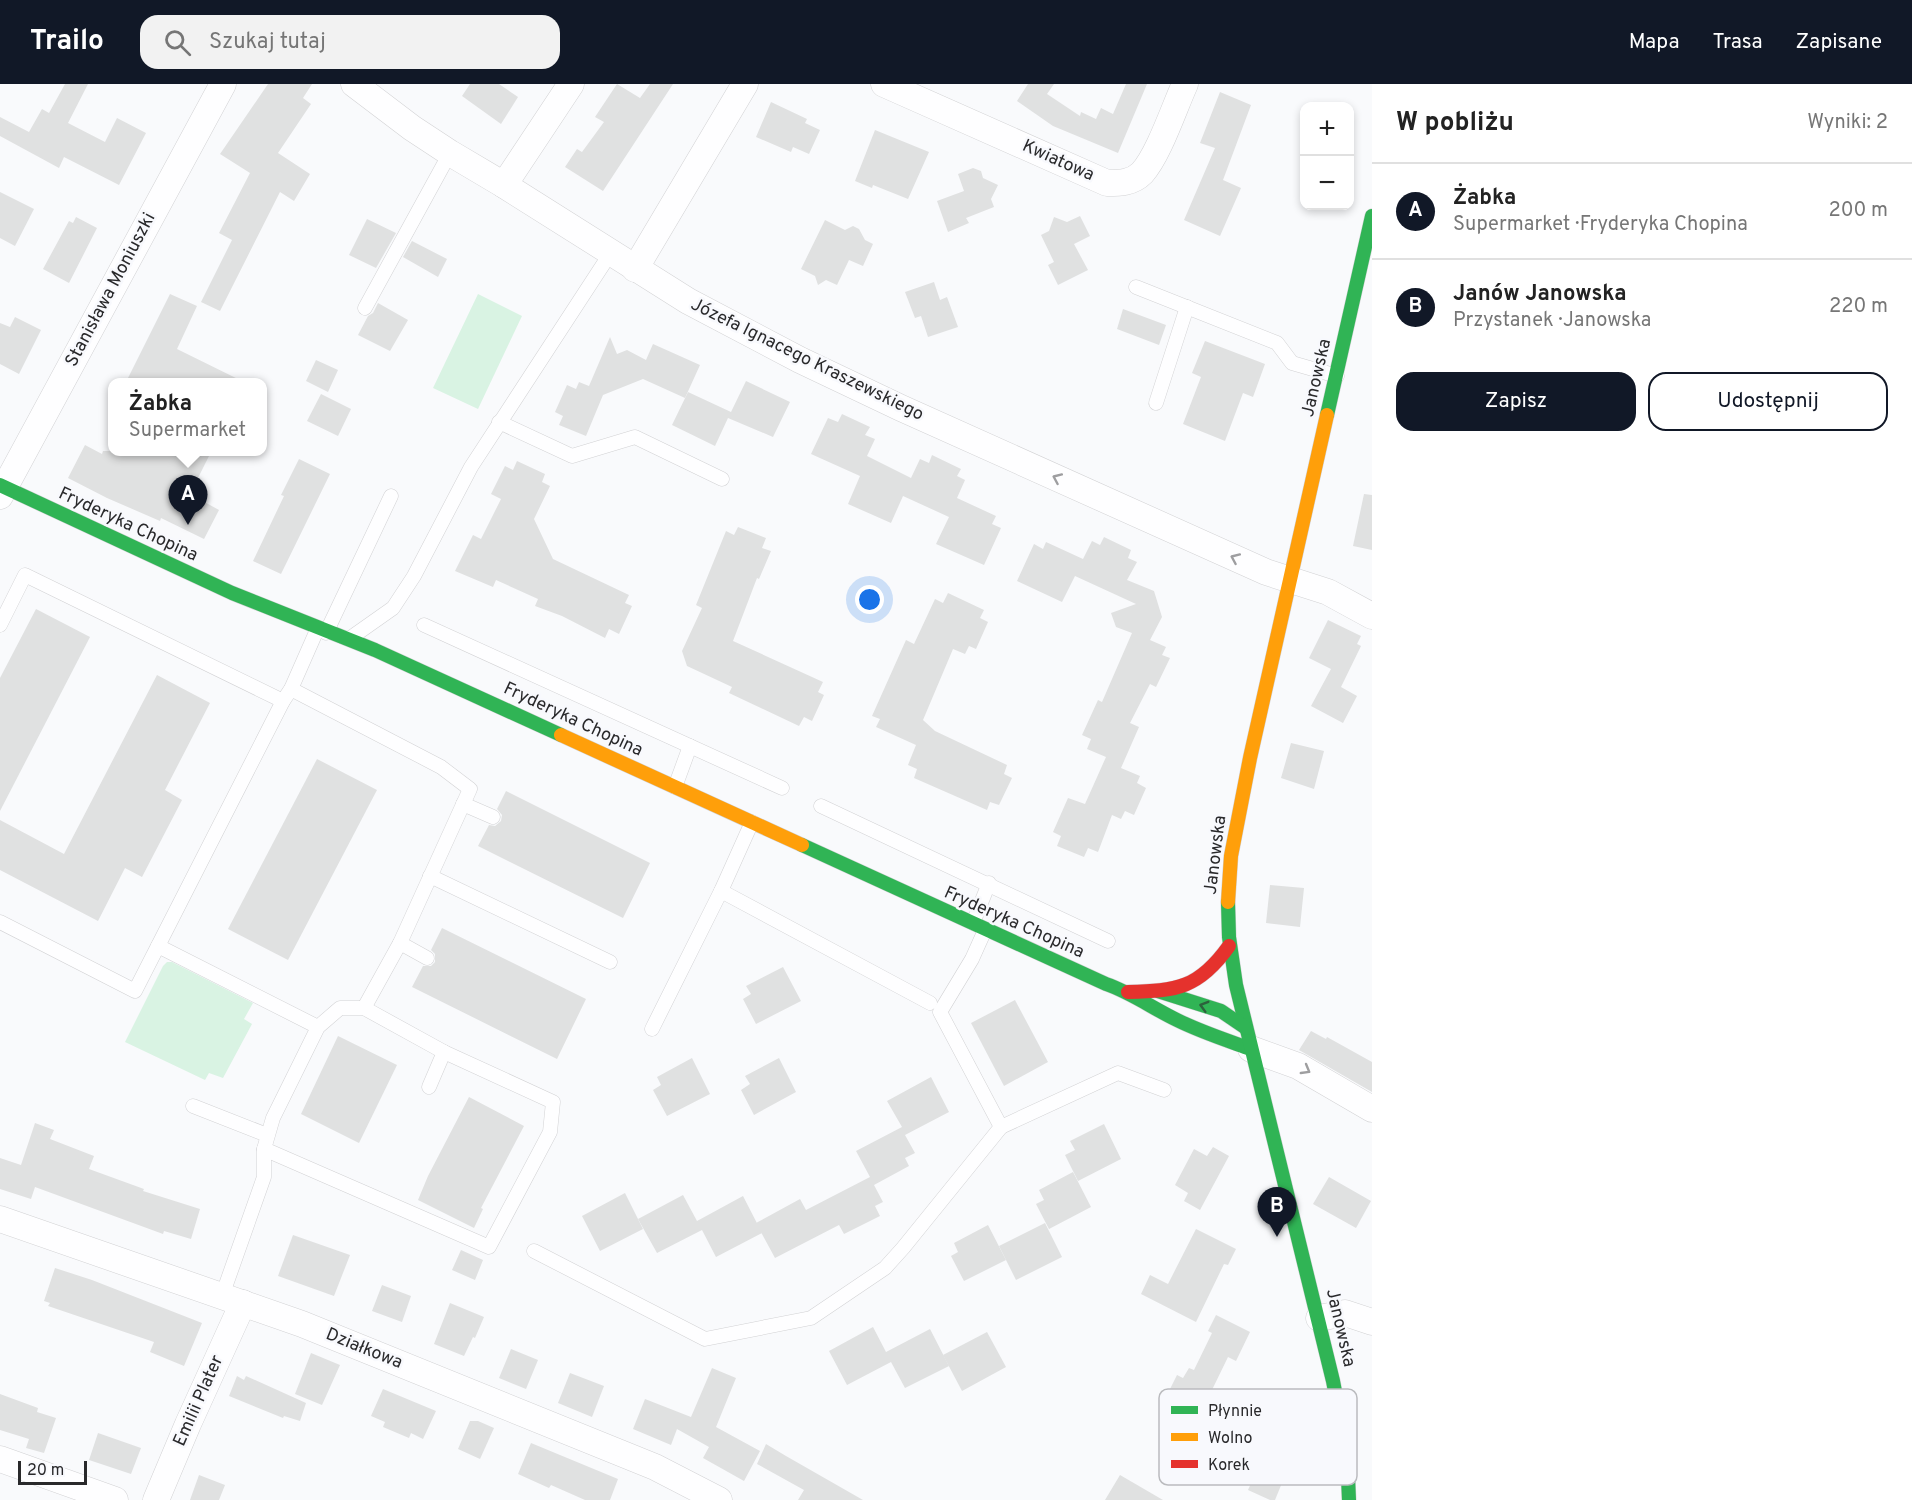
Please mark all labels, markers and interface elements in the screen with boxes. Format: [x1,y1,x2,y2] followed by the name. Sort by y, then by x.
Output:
[140,15,560,69] search box
[30,24,104,60] text: Trailo
[161,26,194,59] icon: search
[209,29,326,56] text: Szukaj tutaj
[1629,29,1680,56] text: Mapa
[1713,29,1762,56] text: Trasa
[1795,29,1882,56] text: Zapisane
[1300,102,1354,210] map controls
[1300,102,1354,156] button: +
[1396,107,1514,140] text: W pobliżu
[1807,110,1888,136] text: Wyniki: 2
[1018,135,1098,187] street label: Kwiatowa
[1300,156,1354,210] button: −
[1453,185,1516,212] text: Żabka
[1408,198,1423,224] text: A
[1829,198,1888,224] text: 200 m
[61,209,161,371] street label: Stanisława Moniuszki
[1453,212,1748,238] text: Supermarket · Fryderyka Chopina
[1453,281,1627,308] text: Janów Janowska
[687,293,927,427] street label: Józefa Ignacego Kraszewskiego
[1409,294,1422,320] text: B
[1829,294,1888,320] text: 220 m
[1453,308,1651,334] text: Przystanek · Janowska
[1297,337,1337,419] street label: Janowska
[1396,372,1636,431] button: Zapisz
[1648,372,1888,431] button: Udostępnij
[108,378,267,456] popup
[129,391,192,418] text: Żabka
[129,418,246,444] text: Supermarket
[1053,474,1064,486] one-way arrow
[168,476,207,525] pin: A
[55,483,201,567] street label: Fryderyka Chopina
[1231,553,1242,565] one-way arrow
[855,585,884,614] your location
[500,678,646,762] street label: Fryderyka Chopina
[1200,814,1232,896] street label: Janowska
[940,882,1088,964] street label: Fryderyka Chopina
[1199,1001,1210,1013] one-way arrow
[1300,1063,1310,1075] one-way arrow
[1258,1188,1296,1237] pin: B
[1320,1287,1360,1369] street label: Janowska
[322,1323,406,1375] street label: Działkowa
[169,1352,229,1450] street label: Emilii Plater
[1159,1389,1357,1485] legend
[1208,1402,1262,1422] text: Płynnie
[1208,1429,1252,1449] text: Wolno
[1208,1456,1250,1476] text: Korek
[18,1458,87,1486] scale bar
[27,1461,64,1481] text: 20 m

